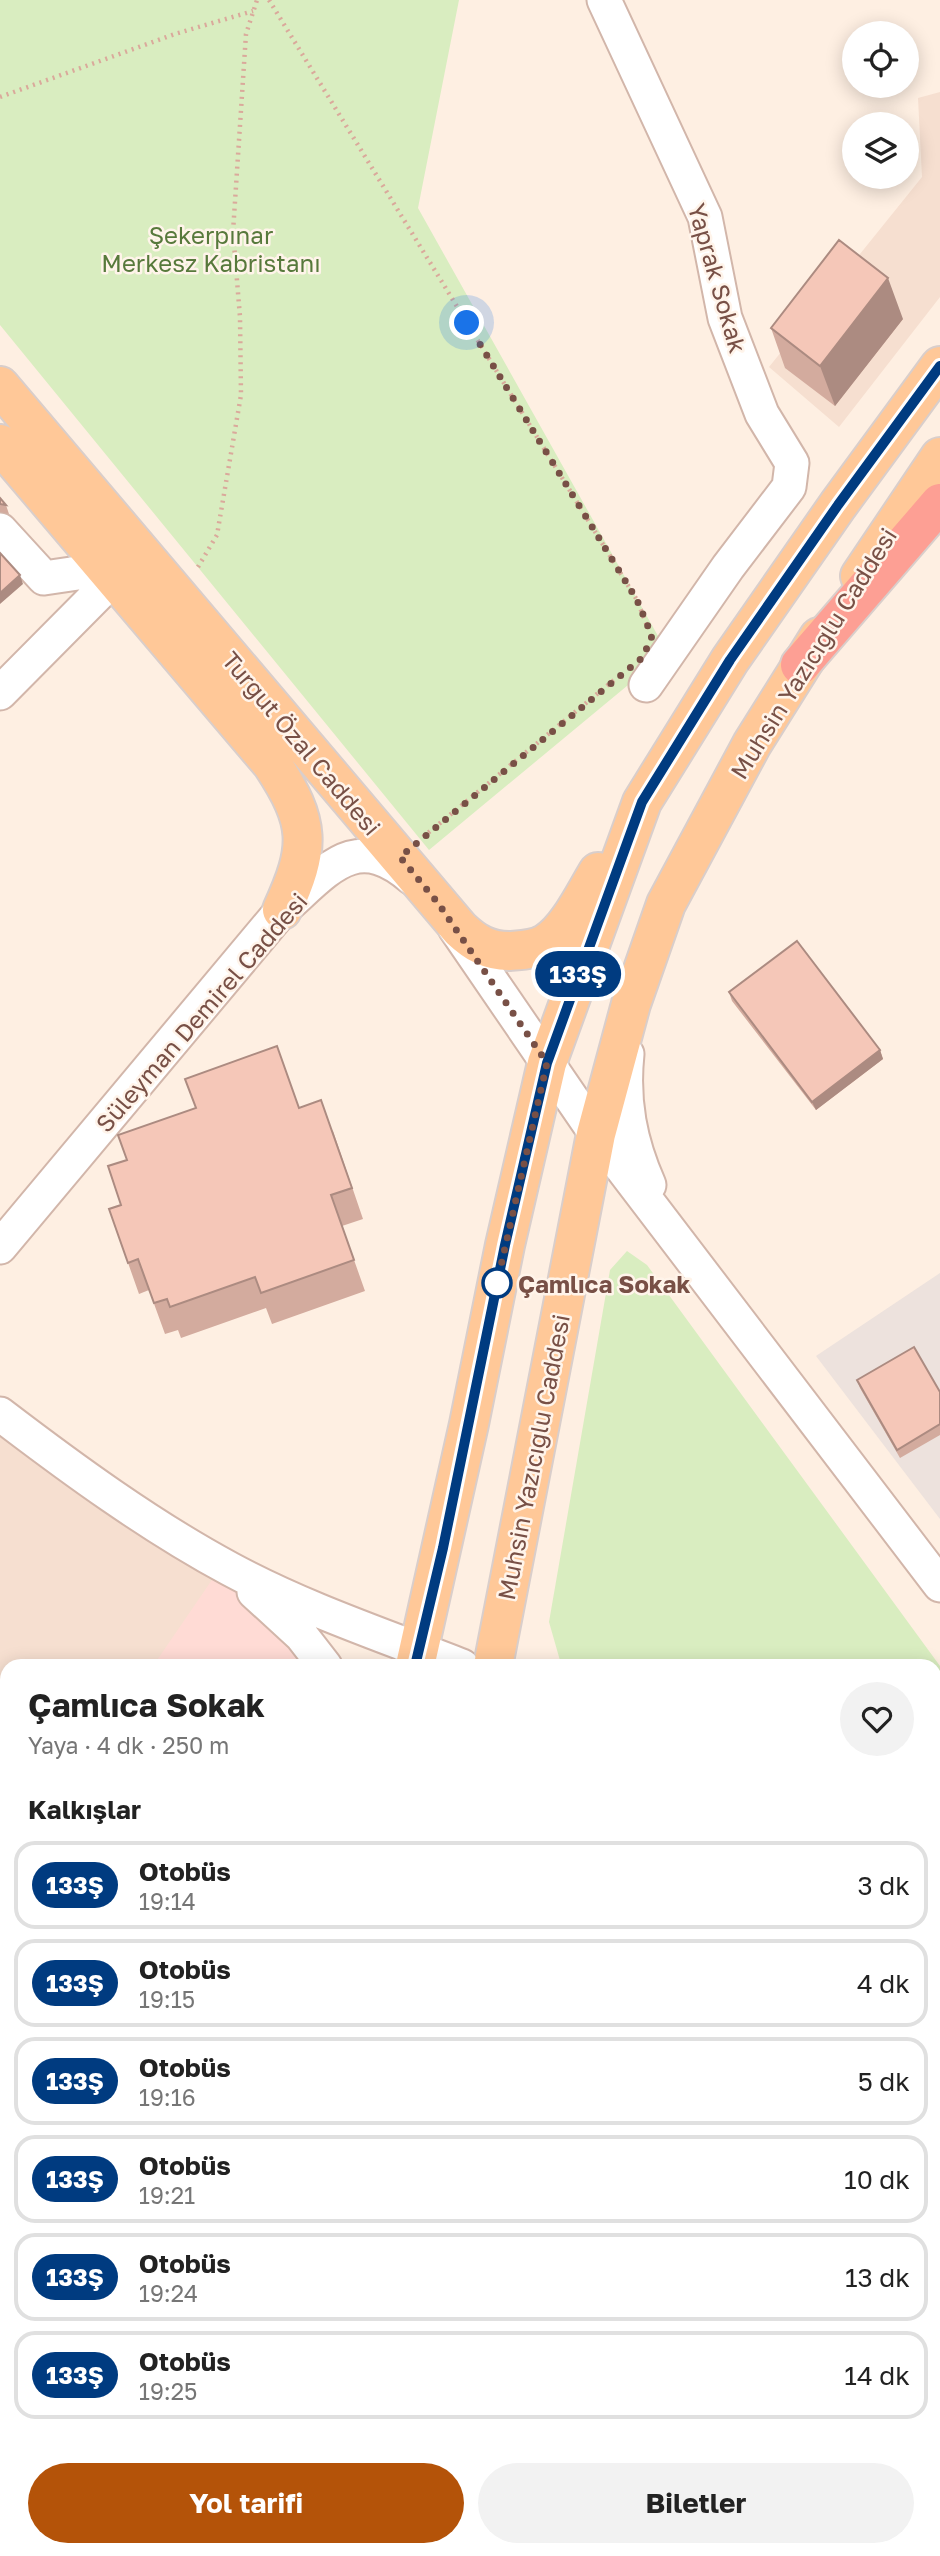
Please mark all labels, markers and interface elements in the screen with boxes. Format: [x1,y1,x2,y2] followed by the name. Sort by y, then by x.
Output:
[842,21,919,189] map controls
[842,21,919,98] button: locate
[842,112,919,189] button: layers
[683,200,753,356] street label: Yaprak Sokak
[101,220,321,277] park label: Şekerpınar Merkesz Kabristanı
[449,305,484,340] your location
[724,522,902,784] street label: Muhsin Yazıcığlu Caddesi
[217,645,387,841] street label: Turgut Özal Caddesi
[89,887,313,1137] street label: Süleyman Demirel Caddesi
[529,951,627,997] line badge: 133Ş
[549,959,607,988] text: 133Ş
[482,1268,512,1298] marker: Çamlıca Sokak
[518,1269,690,1298] place label: Çamlıca Sokak
[491,1312,575,1602] street label: Muhsin Yazıcığlu Caddesi
[840,1682,914,1756] button: heart
[28,1685,265,1724] text: Çamlıca Sokak
[28,1731,229,1759] text: Yaya · 4 dk · 250 m
[28,1794,141,1825] text: Kalkışlar
[139,1856,231,1887] text: Otobüs
[46,1870,104,1899] text: 133Ş
[858,1870,910,1901] text: 3 dk
[139,1887,196,1915] text: 19:14
[139,1954,231,1985] text: Otobüs
[46,1968,104,1997] text: 133Ş
[857,1968,910,1999] text: 4 dk
[139,1985,195,2013] text: 19:15
[139,2052,231,2083] text: Otobüs
[46,2066,104,2095] text: 133Ş
[858,2066,910,2097] text: 5 dk
[139,2083,196,2111] text: 19:16
[139,2150,231,2181] text: Otobüs
[46,2164,104,2193] text: 133Ş
[844,2164,910,2195] text: 10 dk
[139,2181,195,2209] text: 19:21
[139,2248,231,2279] text: Otobüs
[46,2262,104,2291] text: 133Ş
[845,2262,910,2293] text: 13 dk
[139,2279,198,2307] text: 19:24
[139,2346,231,2377] text: Otobüs
[46,2360,104,2389] text: 133Ş
[844,2360,910,2391] text: 14 dk
[139,2377,197,2405] text: 19:25
[28,2463,464,2543] button: Yol tarifi
[478,2463,914,2543] button: Biletler

